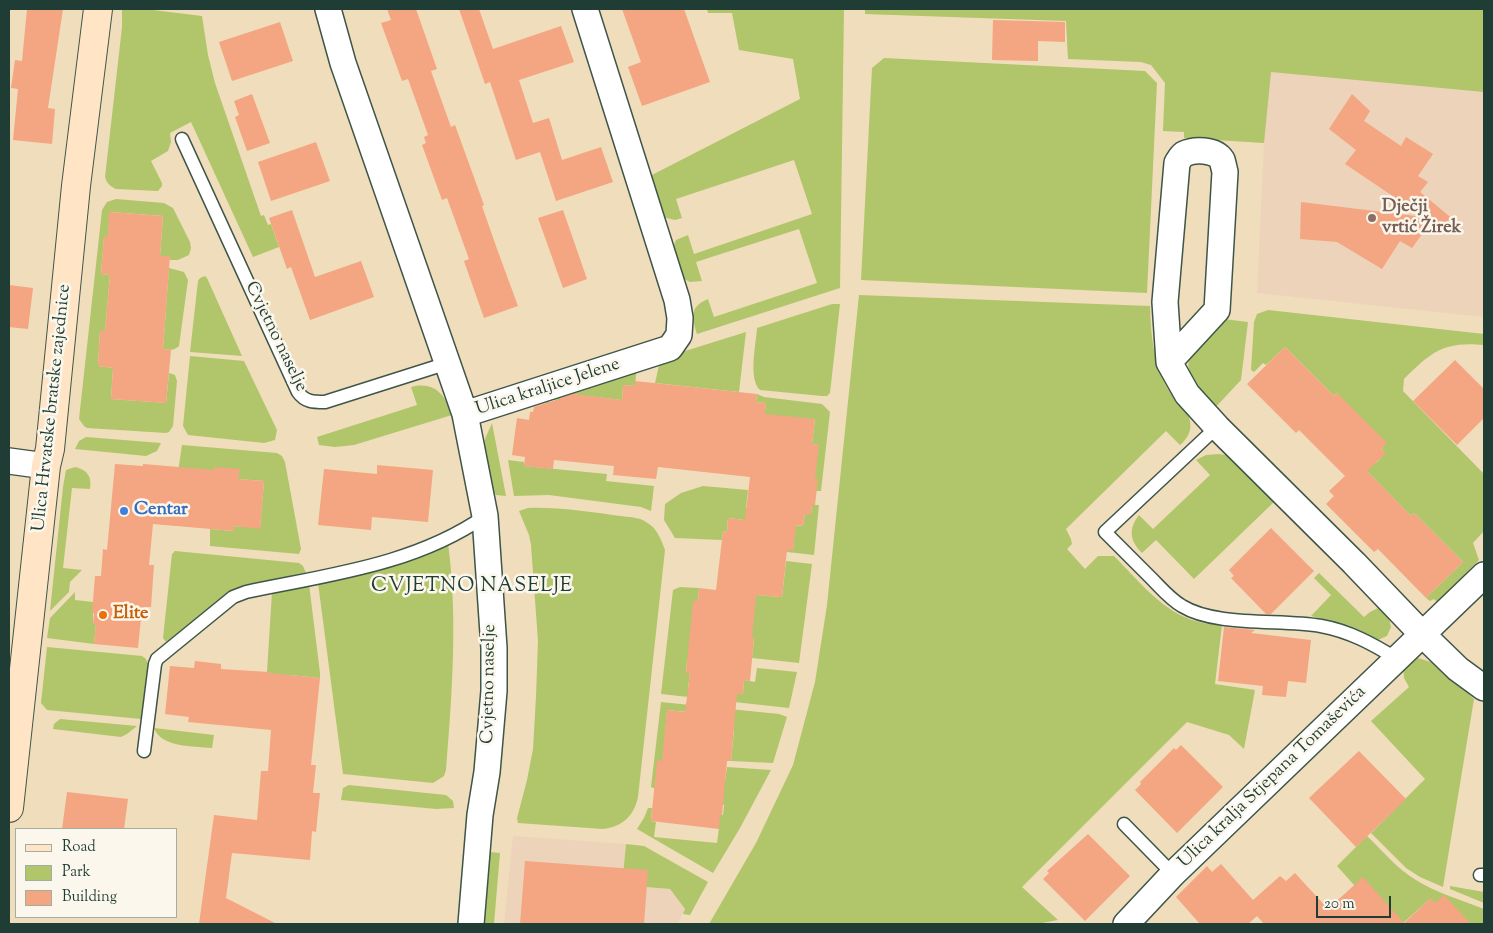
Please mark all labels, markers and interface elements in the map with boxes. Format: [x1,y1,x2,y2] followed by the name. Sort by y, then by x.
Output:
[1382,197,1461,240] place label: Dječji vrtić Žirek
[1366,212,1378,224] marker: Dječji vrtić Žirek
[239,278,311,396] street label: Cvjetno naselje
[29,283,77,533] street label: Ulica Hrvatske bratske zajednice
[473,354,623,422] street label: Ulica kraljice Jelene
[134,500,188,522] place label: Centar
[118,505,130,517] marker: Centar
[369,576,575,600] district label: CVJETNO NASELJE
[113,604,148,626] place label: Elite
[97,609,109,621] marker: Elite
[478,624,502,744] street label: Cvjetno naselje
[1175,682,1371,874] street label: Ulica kralja Stjepana Tomaševića
[15,828,178,918] legend
[62,837,96,858] text: Road
[62,862,91,883] text: Park
[1318,886,1393,918] scale bar
[62,887,117,908] text: Building
[1324,894,1355,915] text: 20 m

